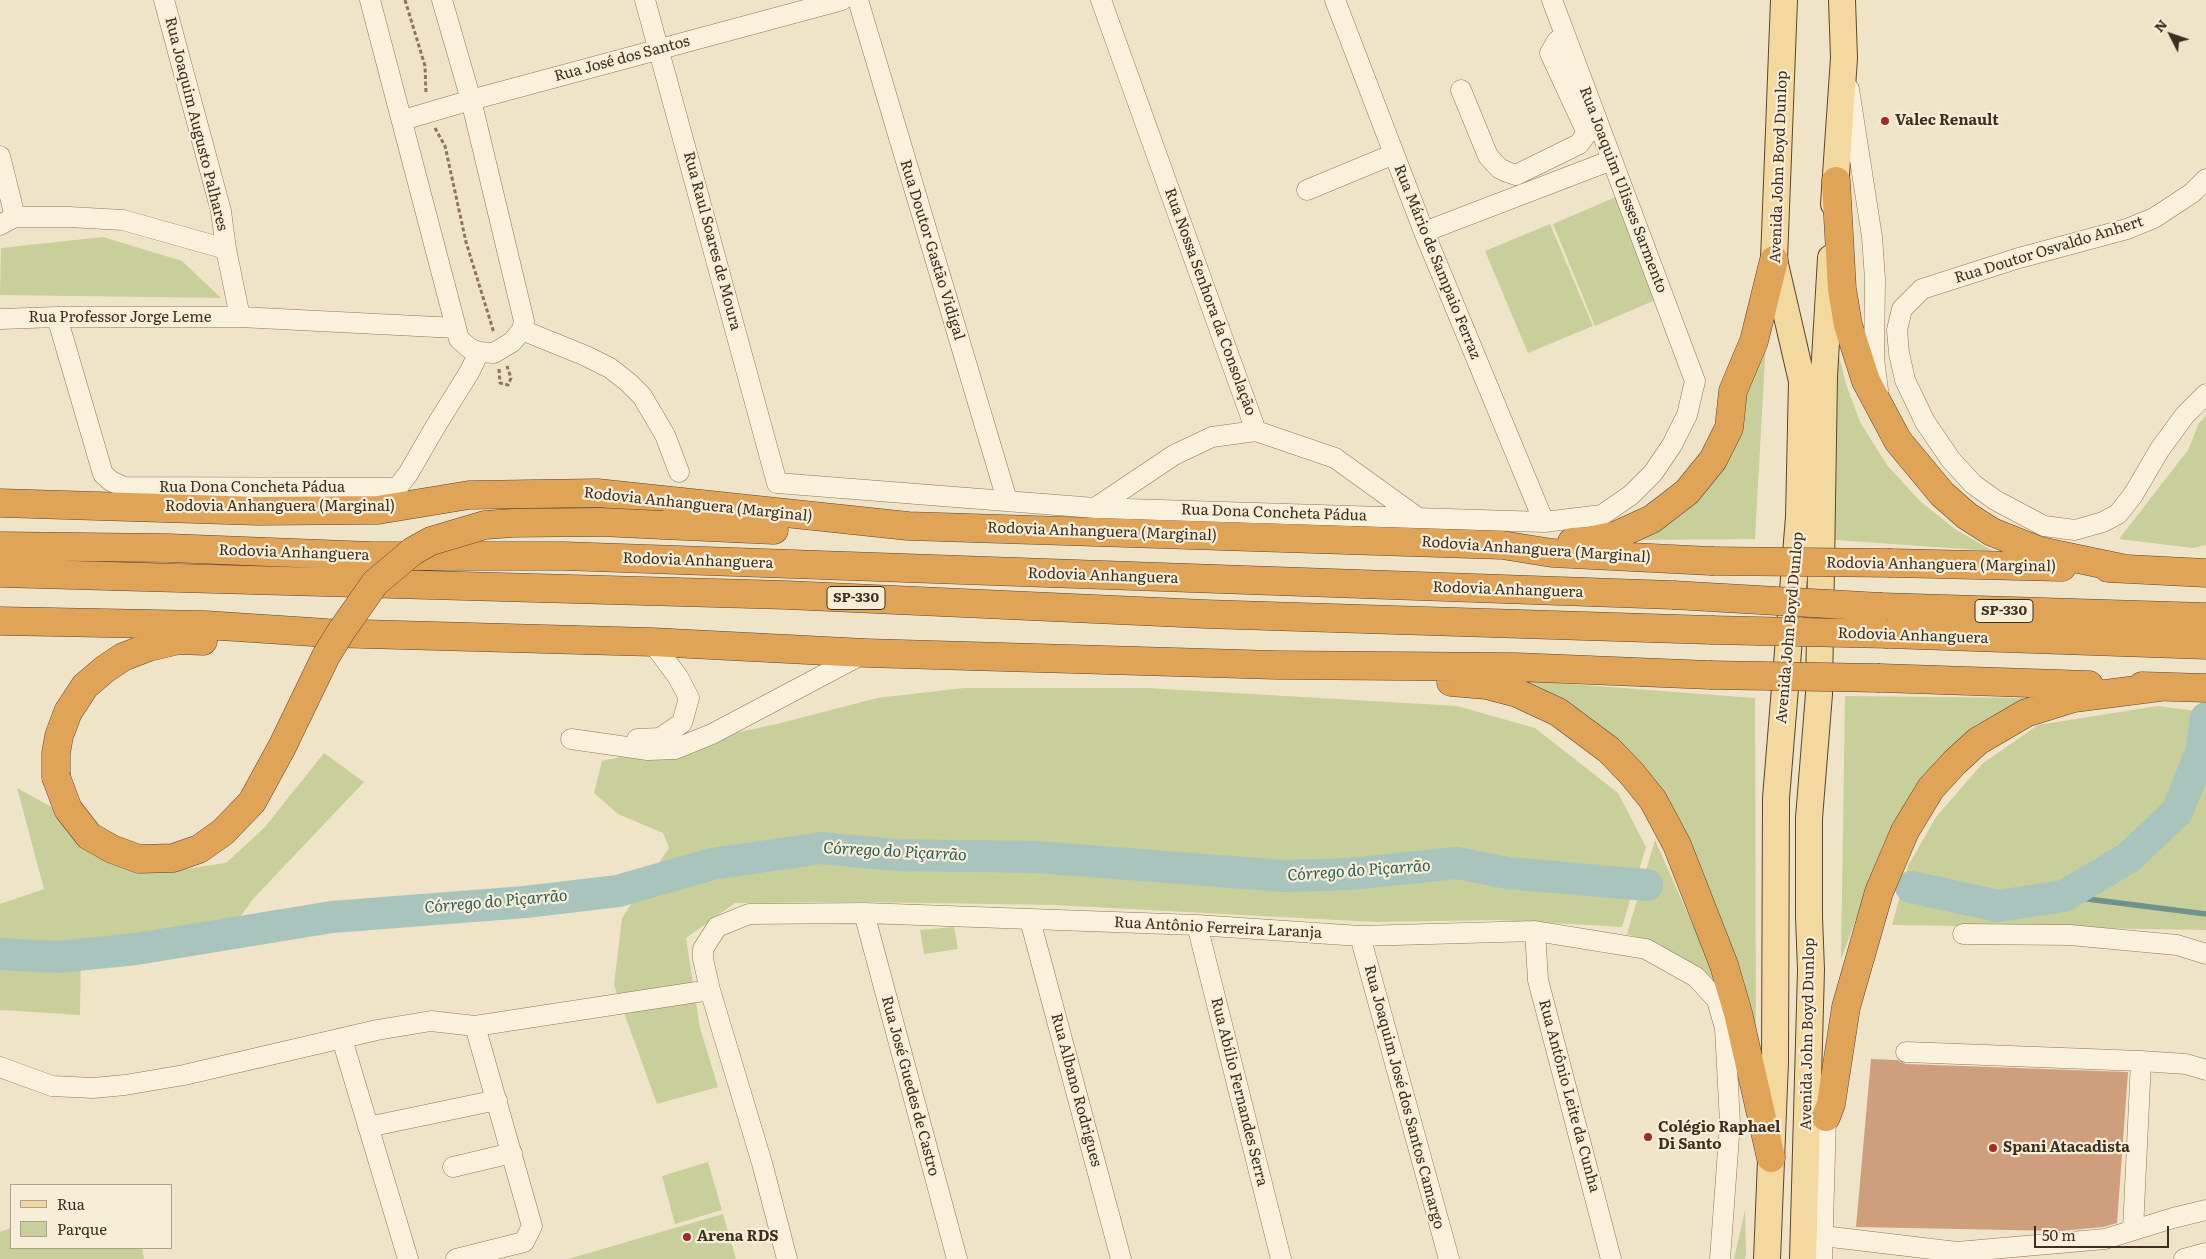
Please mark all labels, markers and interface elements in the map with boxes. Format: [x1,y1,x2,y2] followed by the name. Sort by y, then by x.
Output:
[2146,10,2196,60] north arrow
[2148,14,2171,36] text: N
[161,15,231,233] street label: Rua Joaquim Augusto Palhares
[552,32,692,86] street label: Rua José dos Santos
[1767,70,1791,264] street label: Avenida John Boyd Dunlop
[1575,84,1671,296] street label: Rua Joaquim Ulisses Sarmento
[1895,112,1999,130] place label: Valec Renault
[1879,115,1891,127] marker: Valec Renault
[679,149,745,333] street label: Rua Raul Soares de Moura
[896,158,968,342] street label: Rua Doutor Gastão Vidigal
[1390,162,1484,362] street label: Rua Mário de Sampaio Ferraz
[1160,186,1260,418] street label: Rua Nossa Senhora da Consolação
[1952,213,2146,287] street label: Rua Doutor Osvaldo Anhert
[29,309,211,327] street label: Rua Professor Jorge Leme
[159,479,345,497] street label: Rua Dona Concheta Pádua
[583,484,813,526] street label: Rodovia Anhanguera (Marginal)
[165,498,395,516] street label: Rodovia Anhanguera (Marginal)
[1181,501,1367,525] street label: Rua Dona Concheta Pádua
[987,519,1217,545] street label: Rodovia Anhanguera (Marginal)
[1773,531,1807,725] street label: Avenida John Boyd Dunlop
[1421,533,1651,567] street label: Rodovia Anhanguera (Marginal)
[218,541,370,565] street label: Rodovia Anhanguera
[622,549,774,573] street label: Rodovia Anhanguera
[1826,554,2056,576] street label: Rodovia Anhanguera (Marginal)
[1027,564,1179,588] street label: Rodovia Anhanguera
[1432,578,1584,602] street label: Rodovia Anhanguera
[827,586,885,610] road number: SP-330
[1975,600,2033,622] road number: SP-330
[1837,624,1989,648] street label: Rodovia Anhanguera
[823,839,967,865] water label: Córrego do Piçarrão
[1287,856,1431,886] water label: Córrego do Piçarrão
[424,886,568,918] water label: Córrego do Piçarrão
[1114,914,1322,942] street label: Rua Antônio Ferreira Laranja
[1797,938,1819,1130] street label: Avenida John Boyd Dunlop
[1360,963,1448,1231] street label: Rua Joaquim José dos Santos Camargo
[877,994,943,1178] street label: Rua José Guedes de Castro
[1207,996,1271,1188] street label: Rua Abílio Fernandes Serra
[1535,998,1603,1194] street label: Rua Antônio Leite da Cunha
[1047,1011,1105,1169] street label: Rua Albano Rodrigues
[1658,1119,1781,1154] place label: Colégio Raphael Di Santo
[1642,1131,1654,1143] marker: Colégio Raphael Di Santo
[2003,1139,2130,1157] place label: Spani Atacadista
[1987,1142,1999,1154] marker: Spani Atacadista
[10,1184,172,1249] legend
[57,1192,85,1215] text: Rua
[2036,1216,2171,1248] scale bar
[57,1217,107,1240] text: Parque
[2042,1223,2076,1246] text: 50 m
[697,1228,778,1246] place label: Arena RDS
[681,1231,693,1243] marker: Arena RDS

